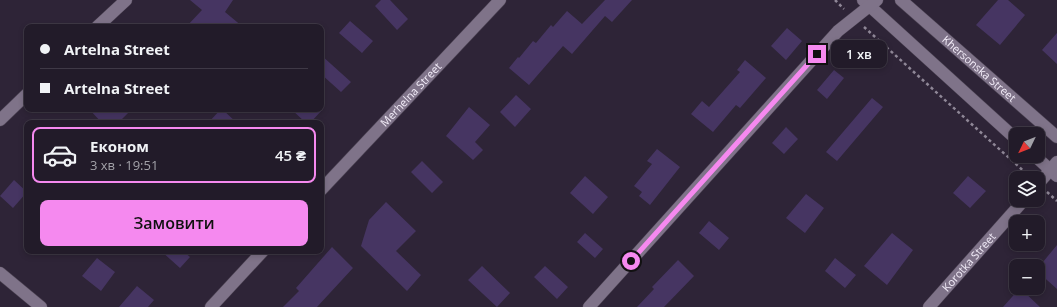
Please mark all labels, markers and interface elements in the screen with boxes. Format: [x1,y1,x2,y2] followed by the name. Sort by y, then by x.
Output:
[939,32,1020,105] street label: Khersonska Street
[64,39,170,59] text: Artelna Street
[831,40,887,68] callout: 1 хв
[808,45,826,63] route end
[846,45,872,63] text: 1 хв
[377,59,444,130] street label: Merhelna Street
[64,78,170,98] text: Artelna Street
[1009,127,1045,163] north arrow
[1009,127,1045,295] map controls
[90,136,149,156] text: Економ
[42,137,78,173] icon: car
[275,145,306,165] text: 45 ₴
[90,156,158,174] text: 3 хв · 19:51
[1009,171,1045,207] button: layers
[40,200,308,246] button: Замовити
[1009,215,1045,251] button: +
[938,229,999,294] street label: Korotka Street
[622,252,640,270] route start
[1009,259,1045,295] button: −

